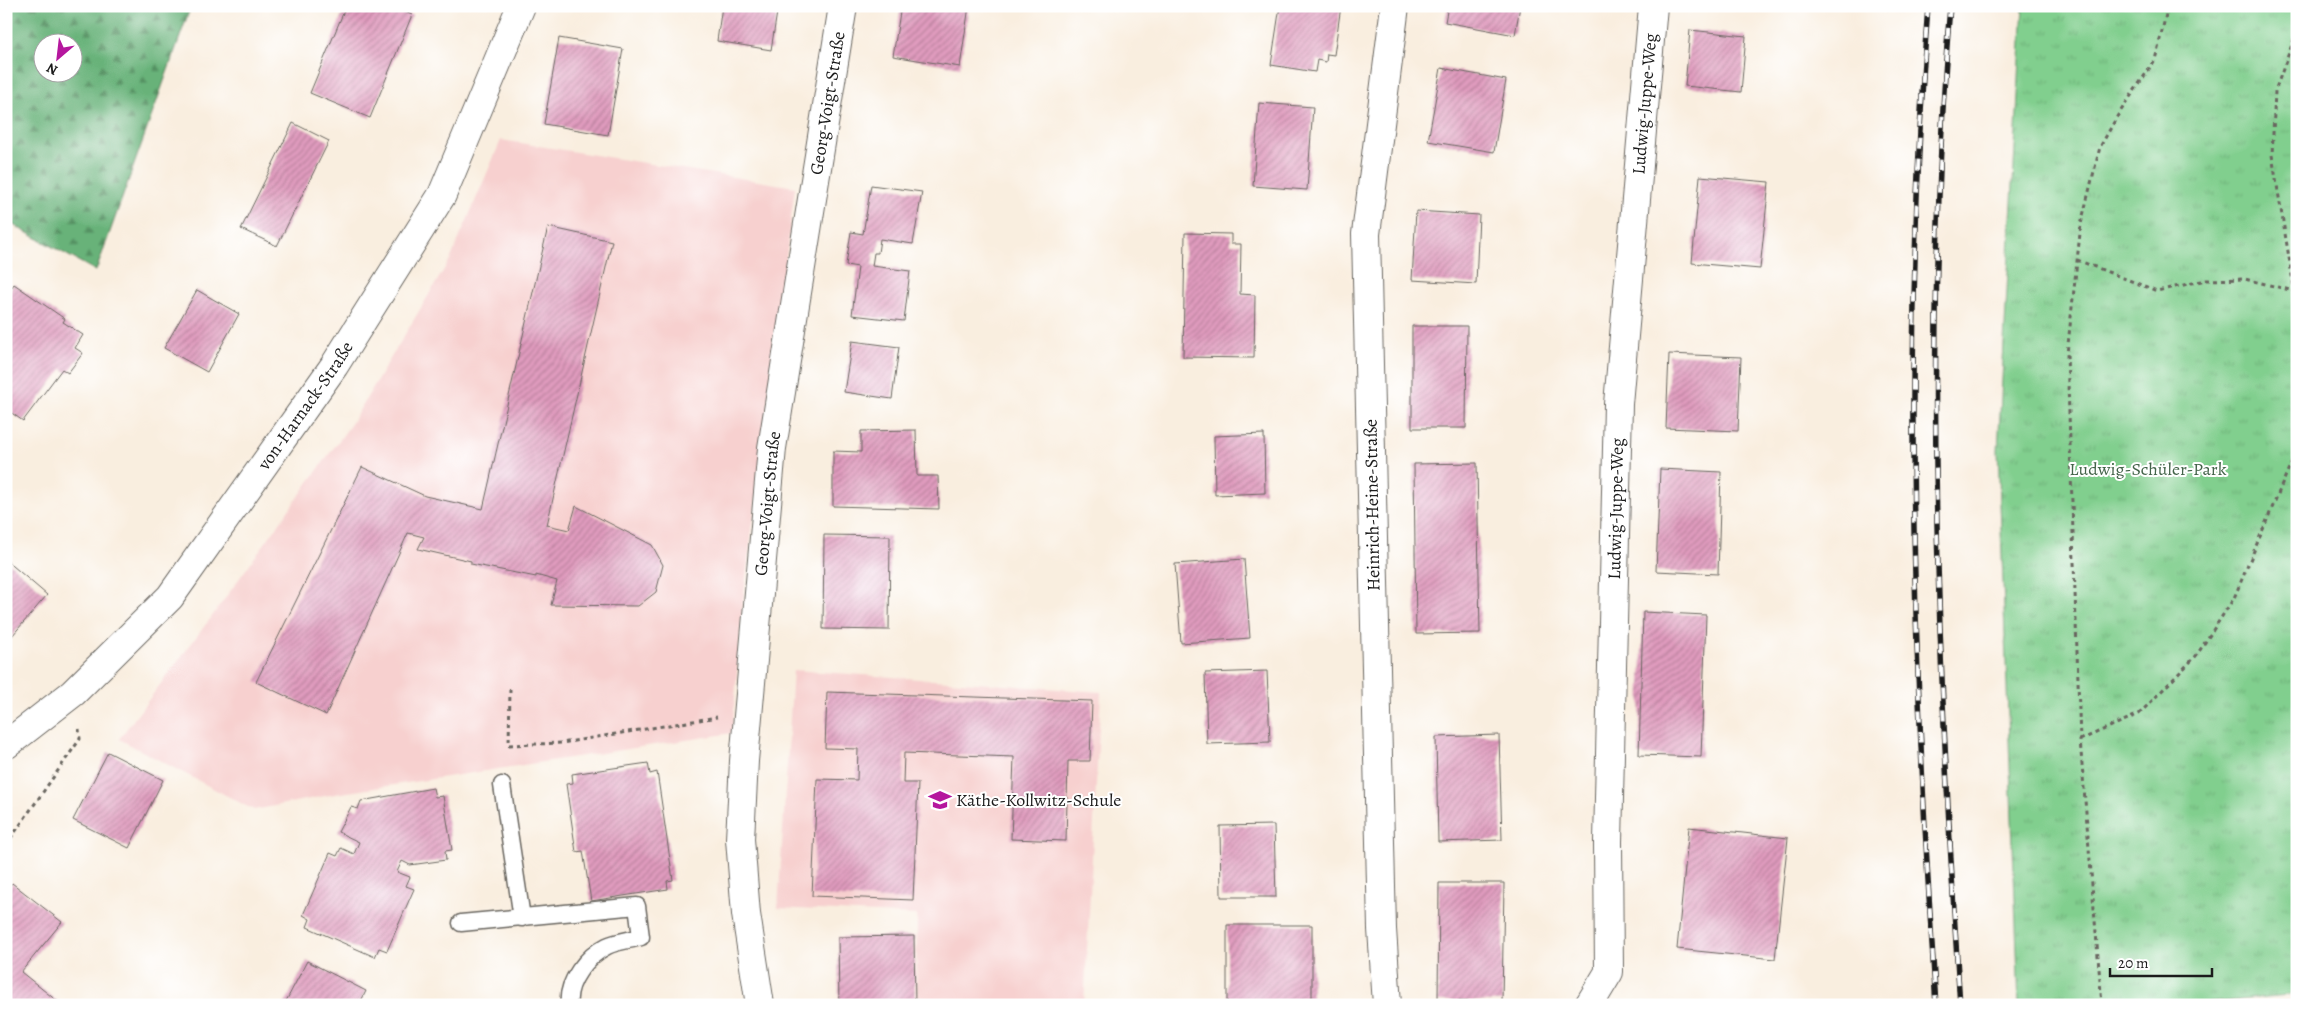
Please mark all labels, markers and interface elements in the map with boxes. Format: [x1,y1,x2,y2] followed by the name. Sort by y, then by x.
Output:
[804,30,851,177] street label: Georg-Voigt-Straße
[32,32,82,82] north arrow
[1626,32,1663,175] street label: Ludwig-Juppe-Weg
[43,58,61,80] text: N
[252,336,359,475] street label: von-Harnack-Straße
[1358,419,1386,591] street label: Heinrich-Heine-Straße
[749,430,787,577] street label: Georg-Voigt-Straße
[1602,438,1629,580] street label: Ludwig-Juppe-Weg
[2069,457,2227,481] park label: Ludwig-Schüler-Park
[927,787,953,813] school or university icon: Käthe-Kollwitz-Schule
[956,788,1121,812] place label: Käthe-Kollwitz-Schule
[2110,946,2213,978] scale bar
[2118,953,2149,973] text: 20 m

